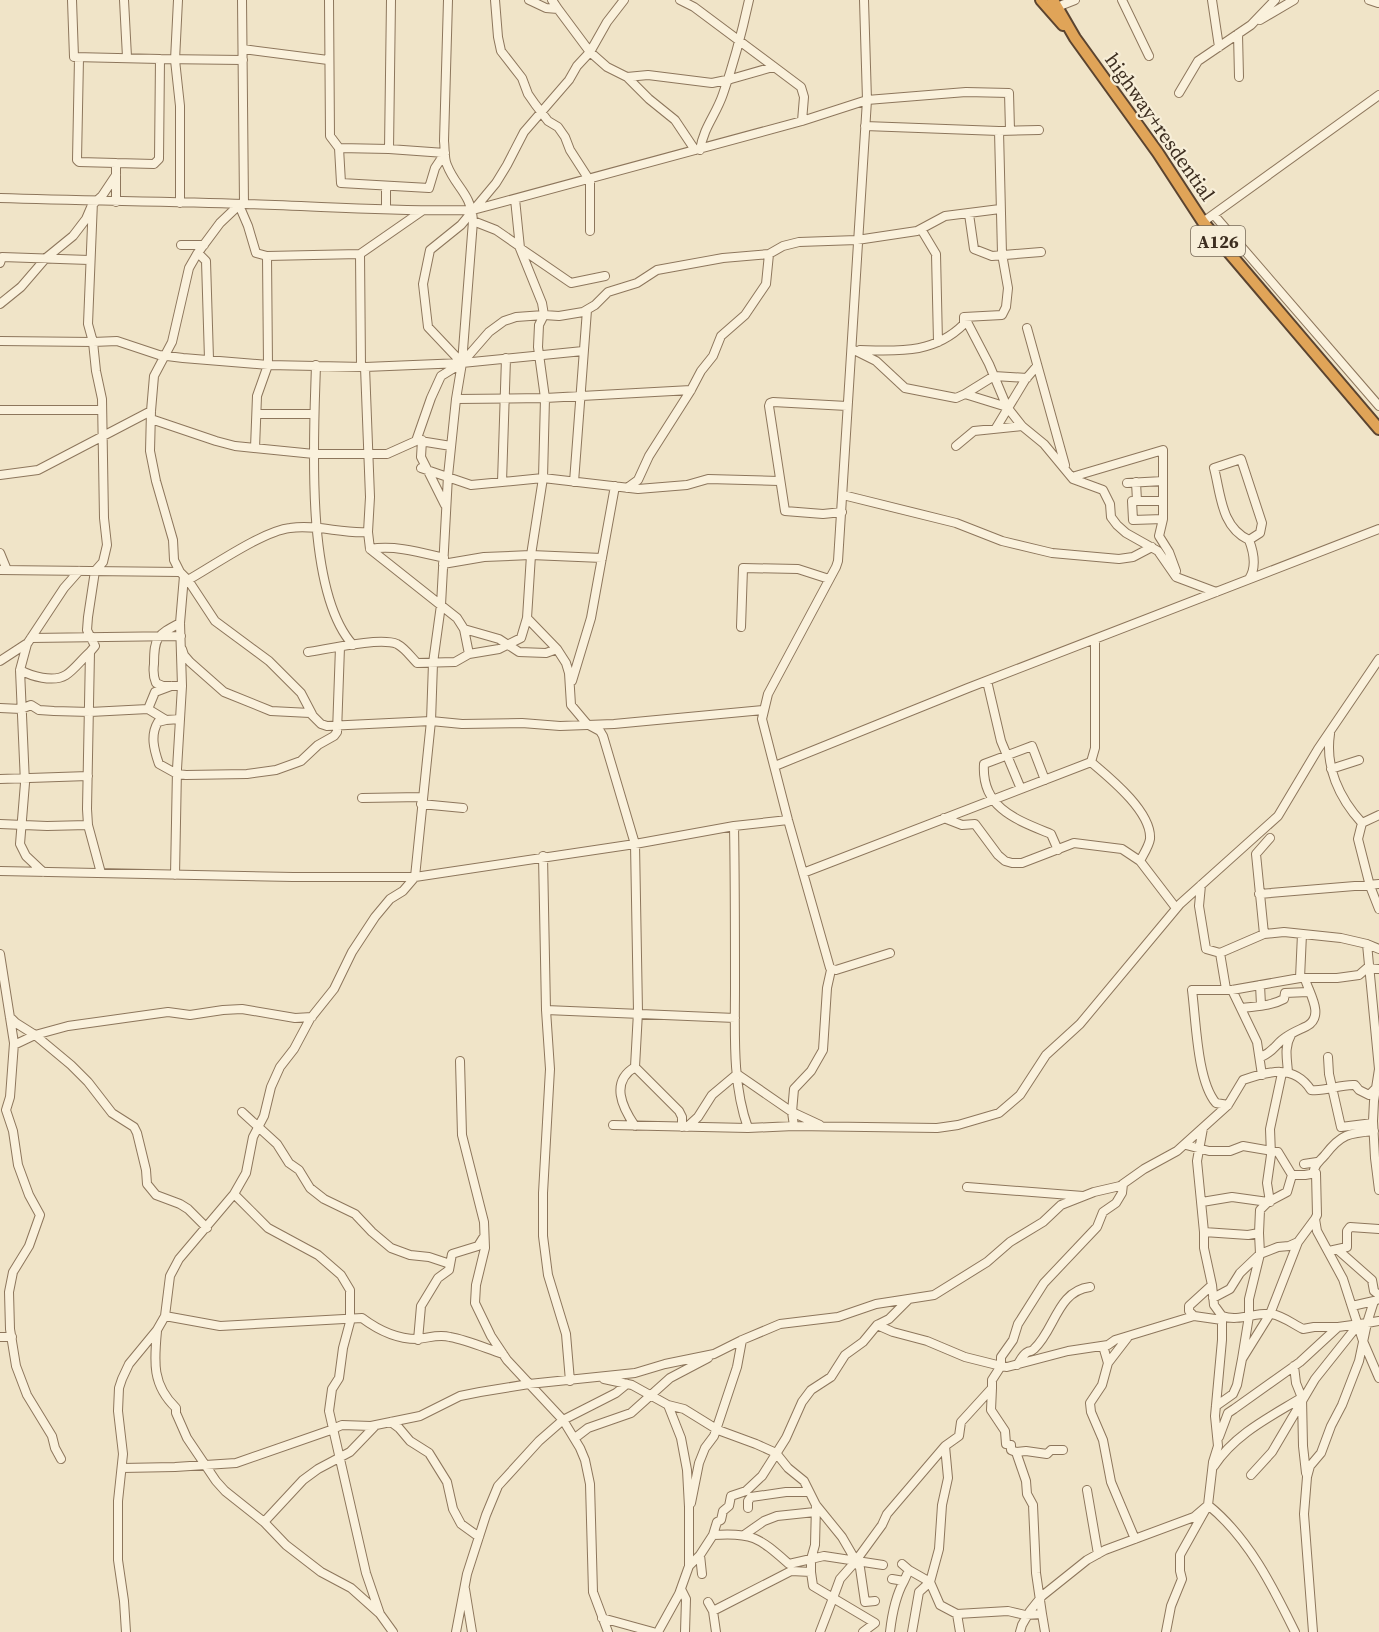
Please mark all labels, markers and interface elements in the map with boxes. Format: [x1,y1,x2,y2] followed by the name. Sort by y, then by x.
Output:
[1098,47,1222,207] street label: highway+resdential
[1191,226,1245,256] road number: A126

